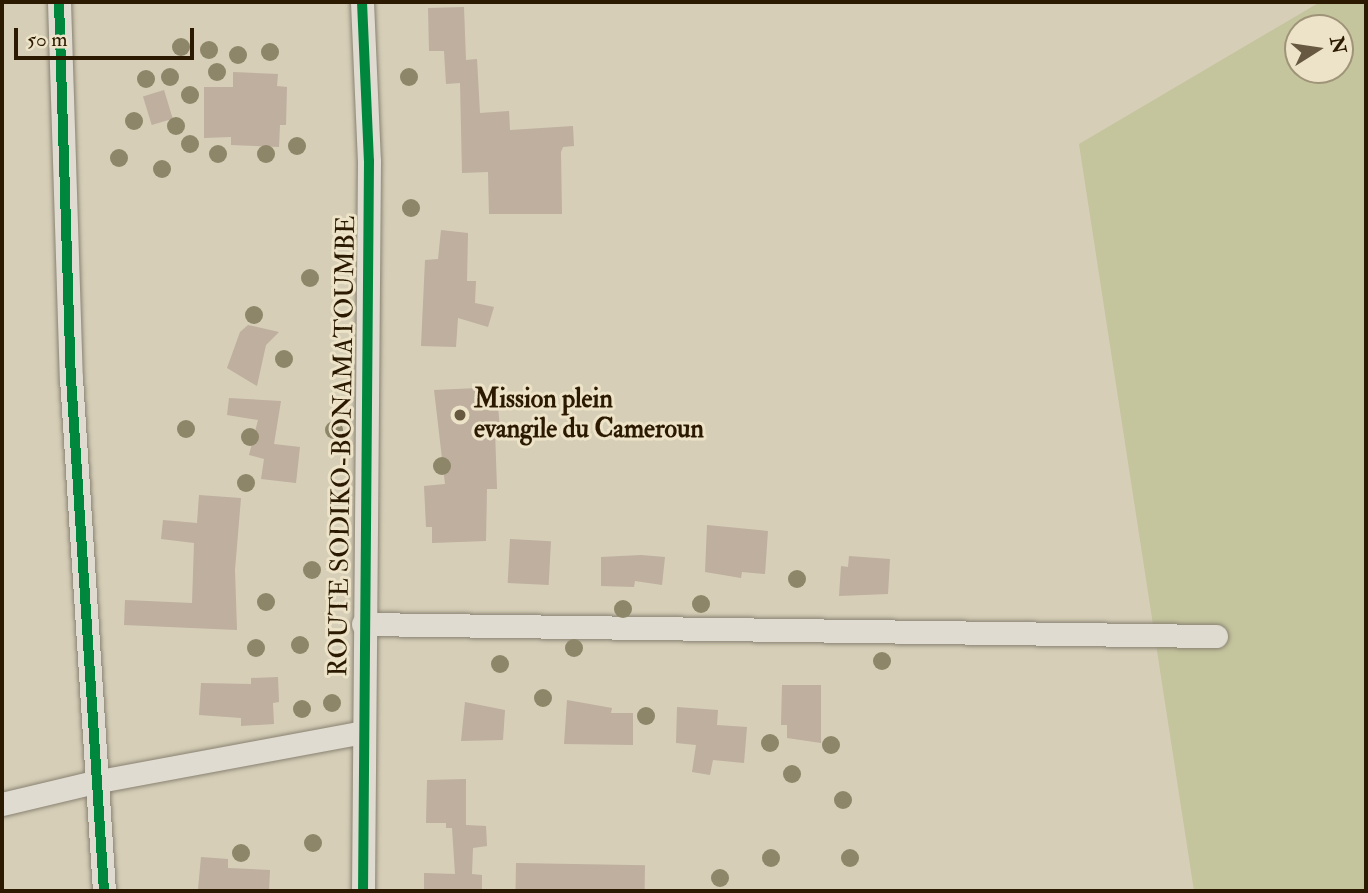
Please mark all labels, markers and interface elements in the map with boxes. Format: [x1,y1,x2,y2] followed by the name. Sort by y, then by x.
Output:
[18,14,198,58] scale bar
[1284,14,1354,84] north arrow
[27,26,68,53] text: 50 m
[1324,34,1351,56] text: N
[323,215,363,677] street label: ROUTE SODIKO-BONAMATOUMBE
[474,384,704,446] place label: Mission plein evangile du Cameroun
[452,407,468,423] marker: Mission plein evangile du Cameroun

